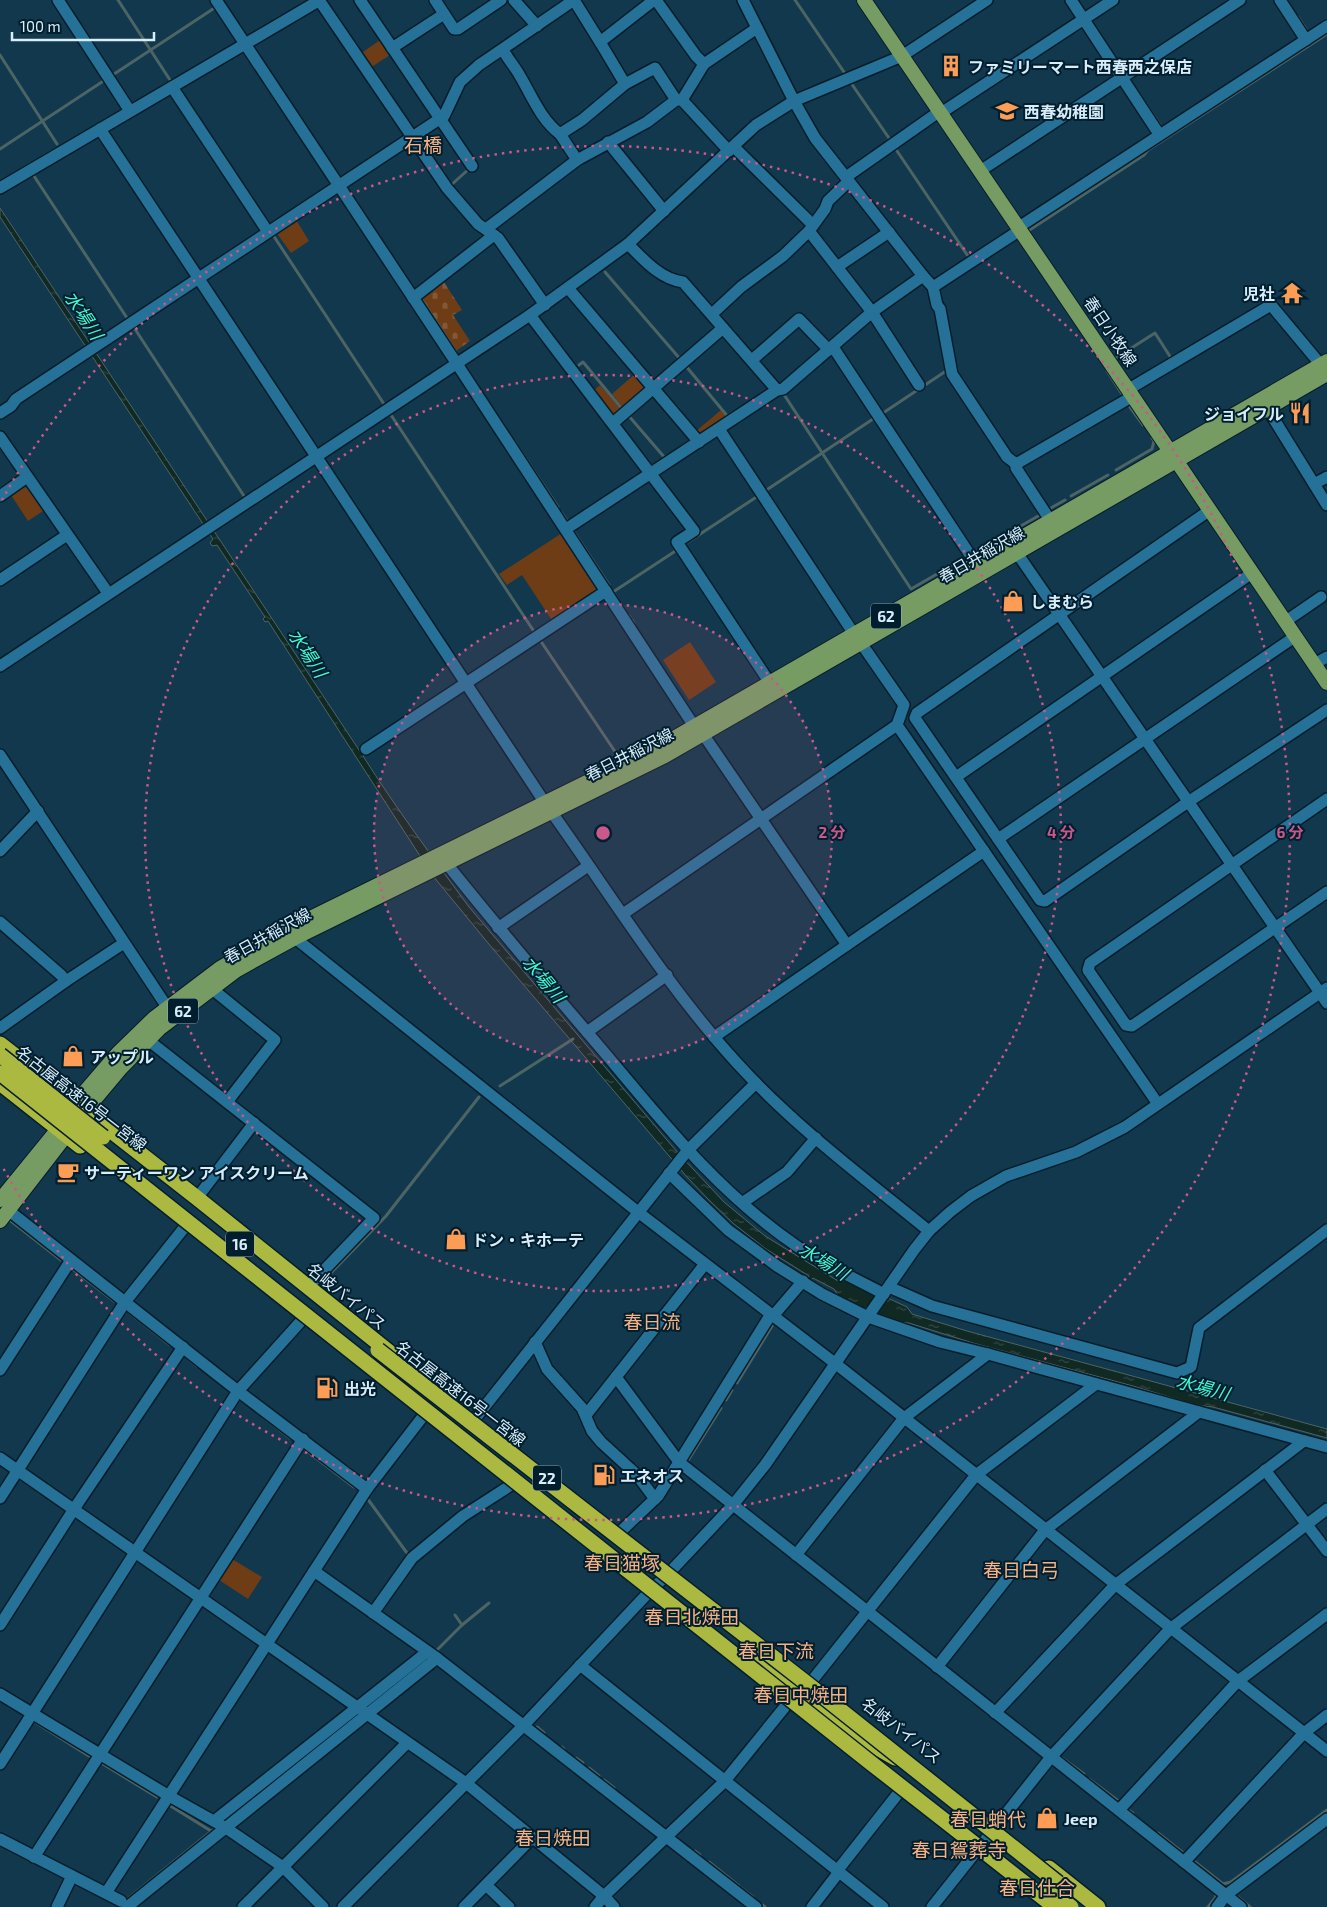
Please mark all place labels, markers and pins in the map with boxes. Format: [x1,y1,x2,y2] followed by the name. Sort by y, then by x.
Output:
[938,53,964,79] building icon: ファミリーマート西春西之保店
[968,57,1192,76] place label: ファミリーマート西春西之保店
[994,98,1020,124] school or university icon: 西春幼稚園
[1024,102,1104,121] place label: 西春幼稚園
[1279,280,1305,306] temple icon: 児社
[1243,284,1275,303] place label: 児社
[1287,400,1313,426] restaurant icon: ジョイフル
[1204,404,1284,423] place label: ジョイフル
[1000,588,1026,614] shop icon: しまむら
[1030,592,1094,611] place label: しまむら
[594,824,612,842] centre of rings
[60,1043,86,1069] shop icon: アップル
[90,1047,154,1066] place label: アップル
[55,1159,81,1185] cafe icon: サーティーワン アイスクリーム
[84,1163,309,1182] place label: サーティーワン アイスクリーム
[443,1226,469,1252] shop icon: ドン・キホーテ
[472,1230,584,1249] place label: ドン・キホーテ
[314,1375,340,1401] fuel station icon: 出光
[344,1379,376,1398] place label: 出光
[591,1462,617,1488] fuel station icon: エネオス
[620,1466,684,1485] place label: エネオス
[1034,1805,1060,1831] shop icon: Jeep
[1064,1809,1098,1828] place label: Jeep

